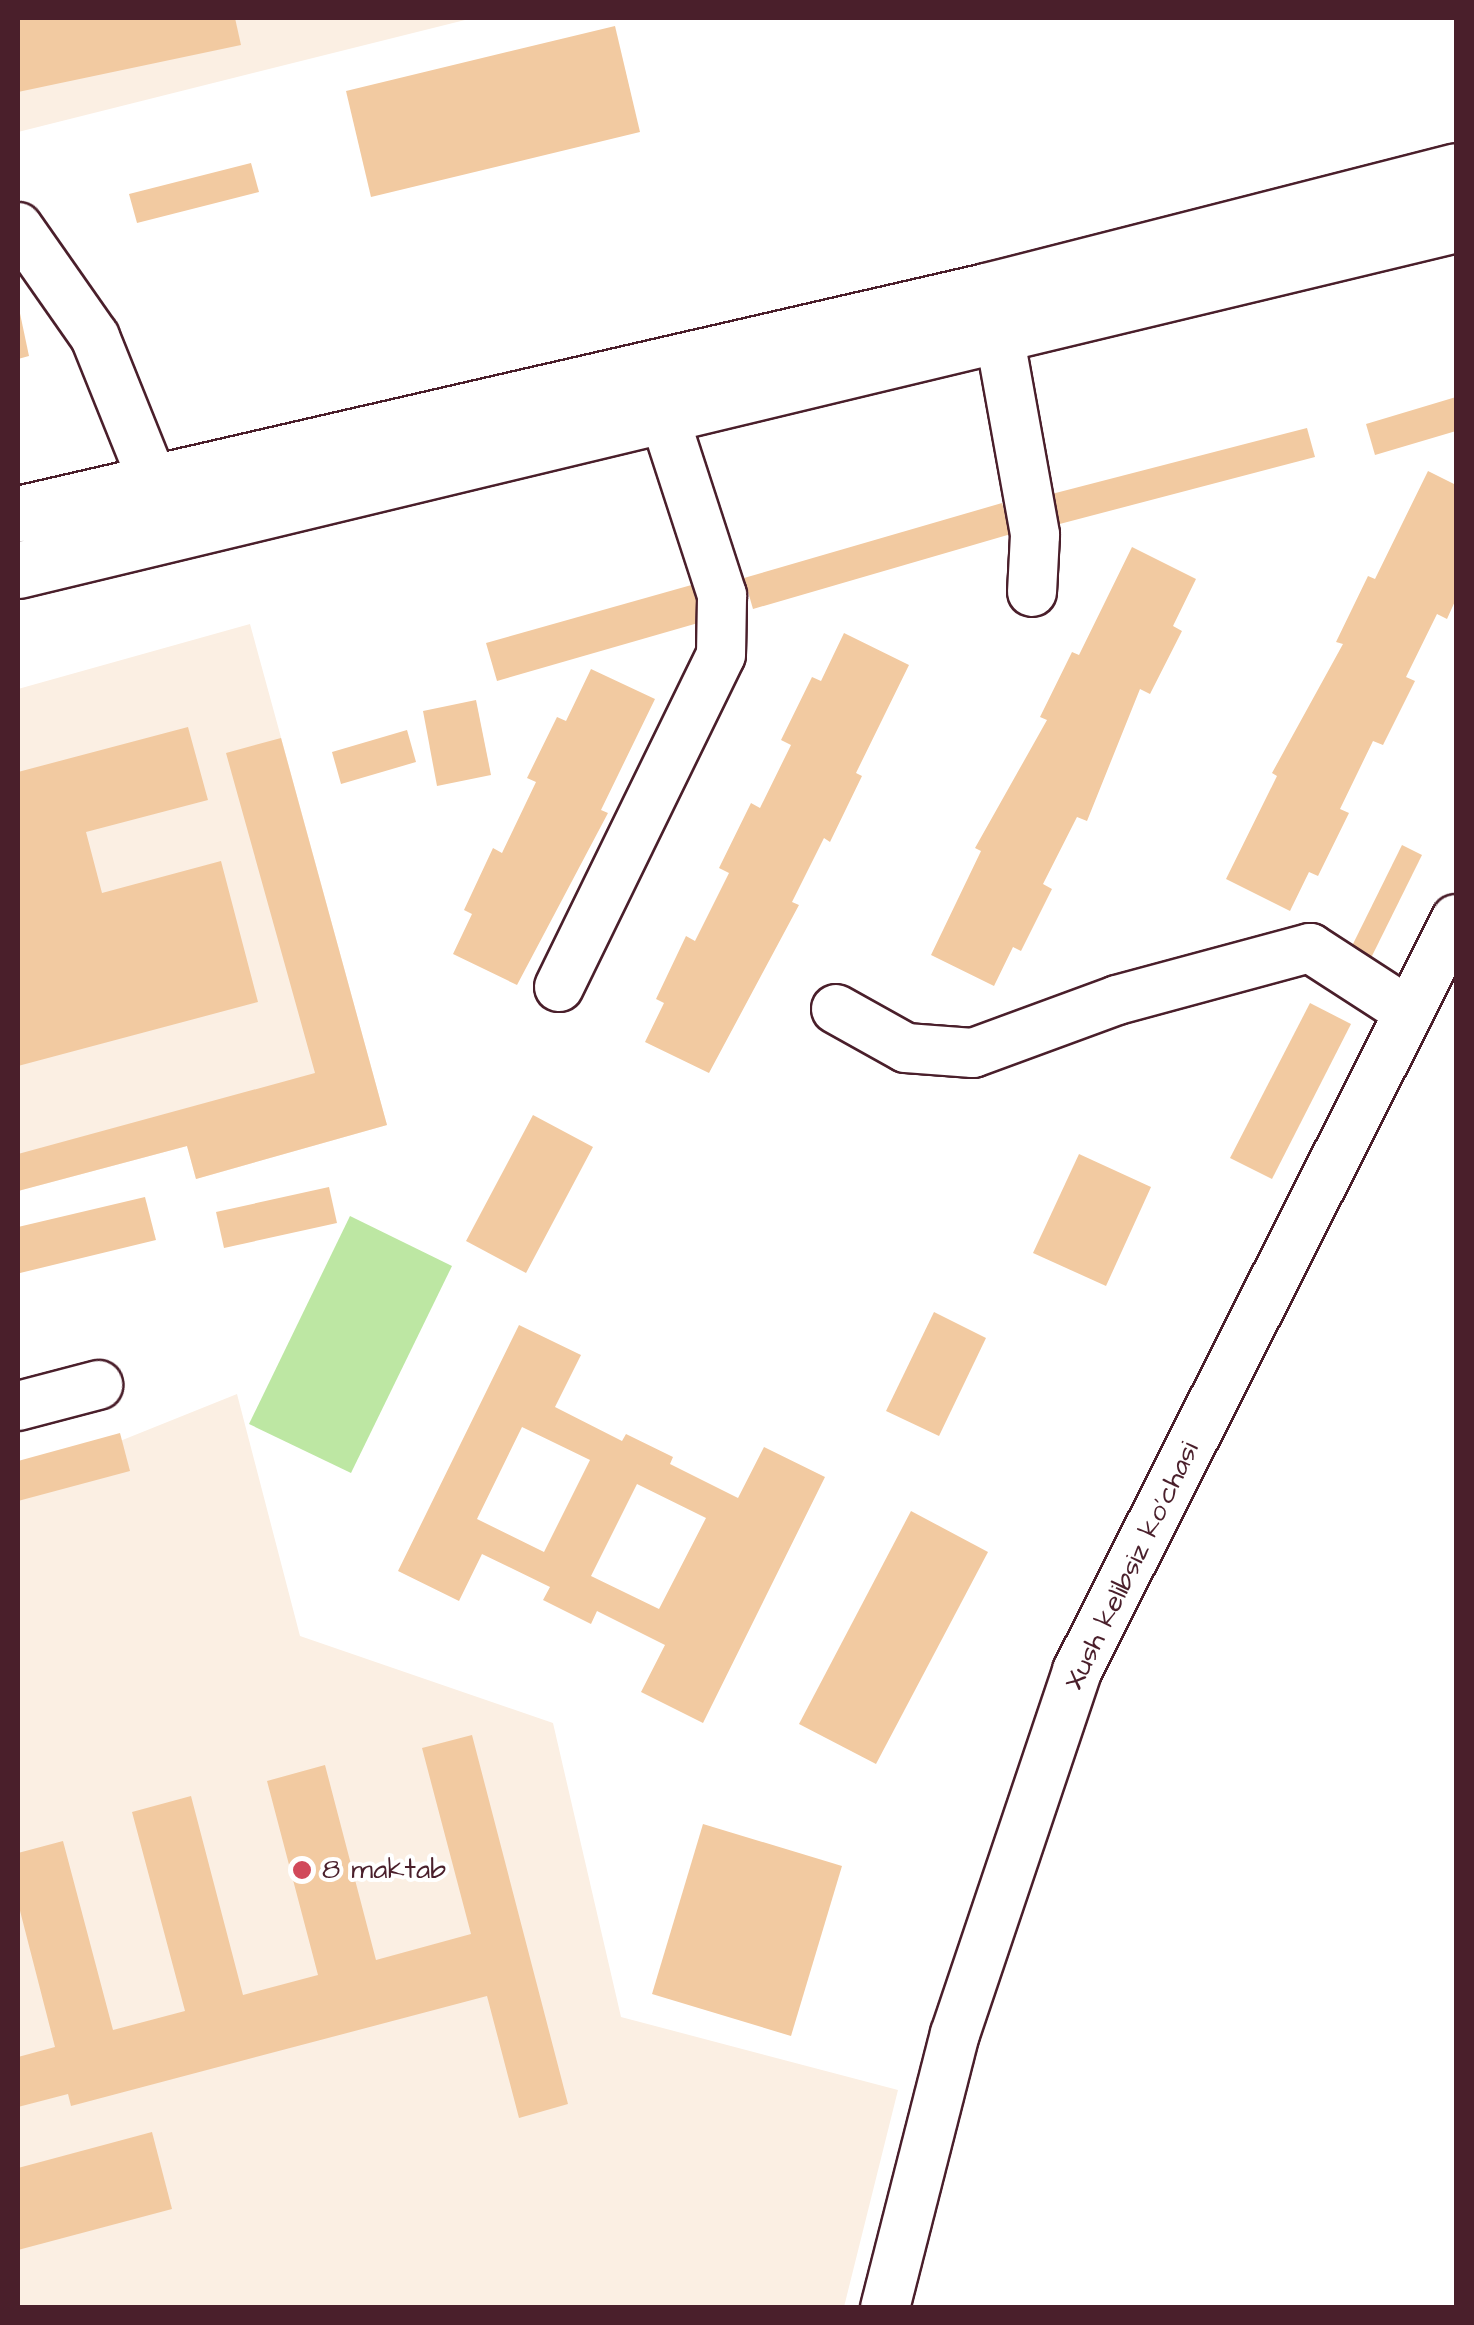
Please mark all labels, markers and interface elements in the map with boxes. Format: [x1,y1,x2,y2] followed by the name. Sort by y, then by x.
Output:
[1057,1436,1207,1696] street label: Xush kelibsiz ko'chasi
[322,1853,446,1887] place label: 8 maktab
[291,1859,313,1881] marker: 8 maktab

